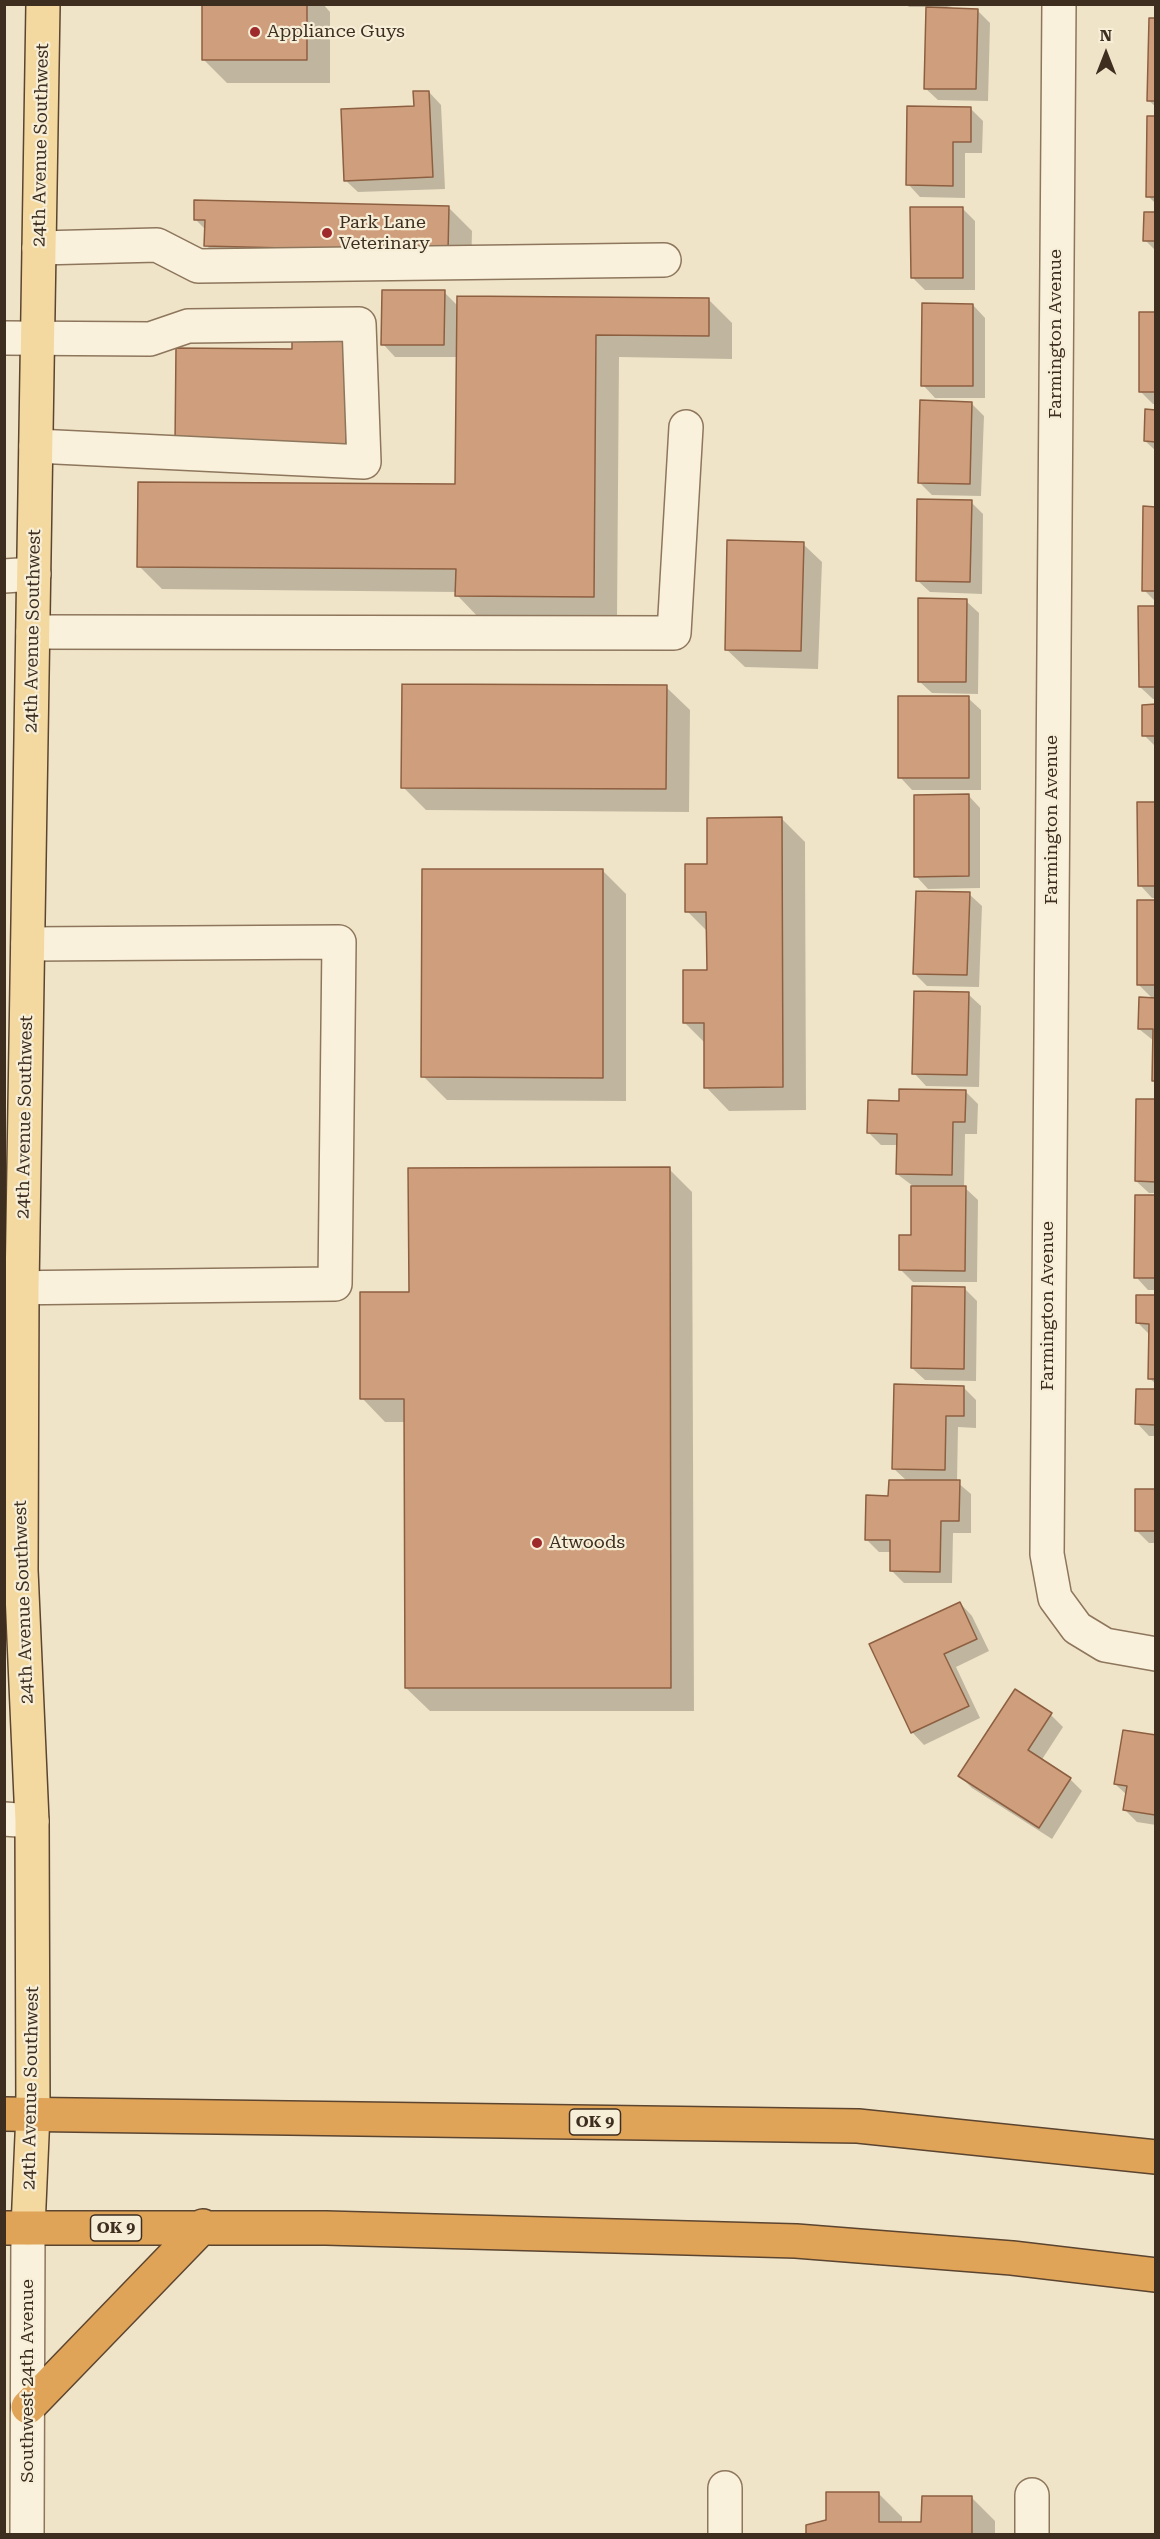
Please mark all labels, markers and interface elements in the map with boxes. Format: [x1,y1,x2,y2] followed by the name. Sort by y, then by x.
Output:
[267,21,405,43] place label: Appliance Guys
[1076,24,1136,84] north arrow
[248,25,262,39] marker: Appliance Guys
[1100,26,1112,45] text: N
[28,43,54,247] street label: 24th Avenue Southwest
[339,212,430,254] place label: Park Lane Veterinary
[320,226,334,240] marker: Park Lane Veterinary
[1045,249,1067,419] street label: Farmington Avenue
[20,529,46,733] street label: 24th Avenue Southwest
[1041,735,1063,905] street label: Farmington Avenue
[12,1015,38,1219] street label: 24th Avenue Southwest
[1037,1221,1059,1391] street label: Farmington Avenue
[10,1500,38,1704] street label: 24th Avenue Southwest
[549,1532,625,1554] place label: Atwoods
[530,1536,544,1550] marker: Atwoods
[18,1986,44,2190] street label: 24th Avenue Southwest
[570,2109,620,2135] road number: OK 9
[90,2215,142,2241] road number: OK 9
[17,2279,39,2483] street label: Southwest 24th Avenue

